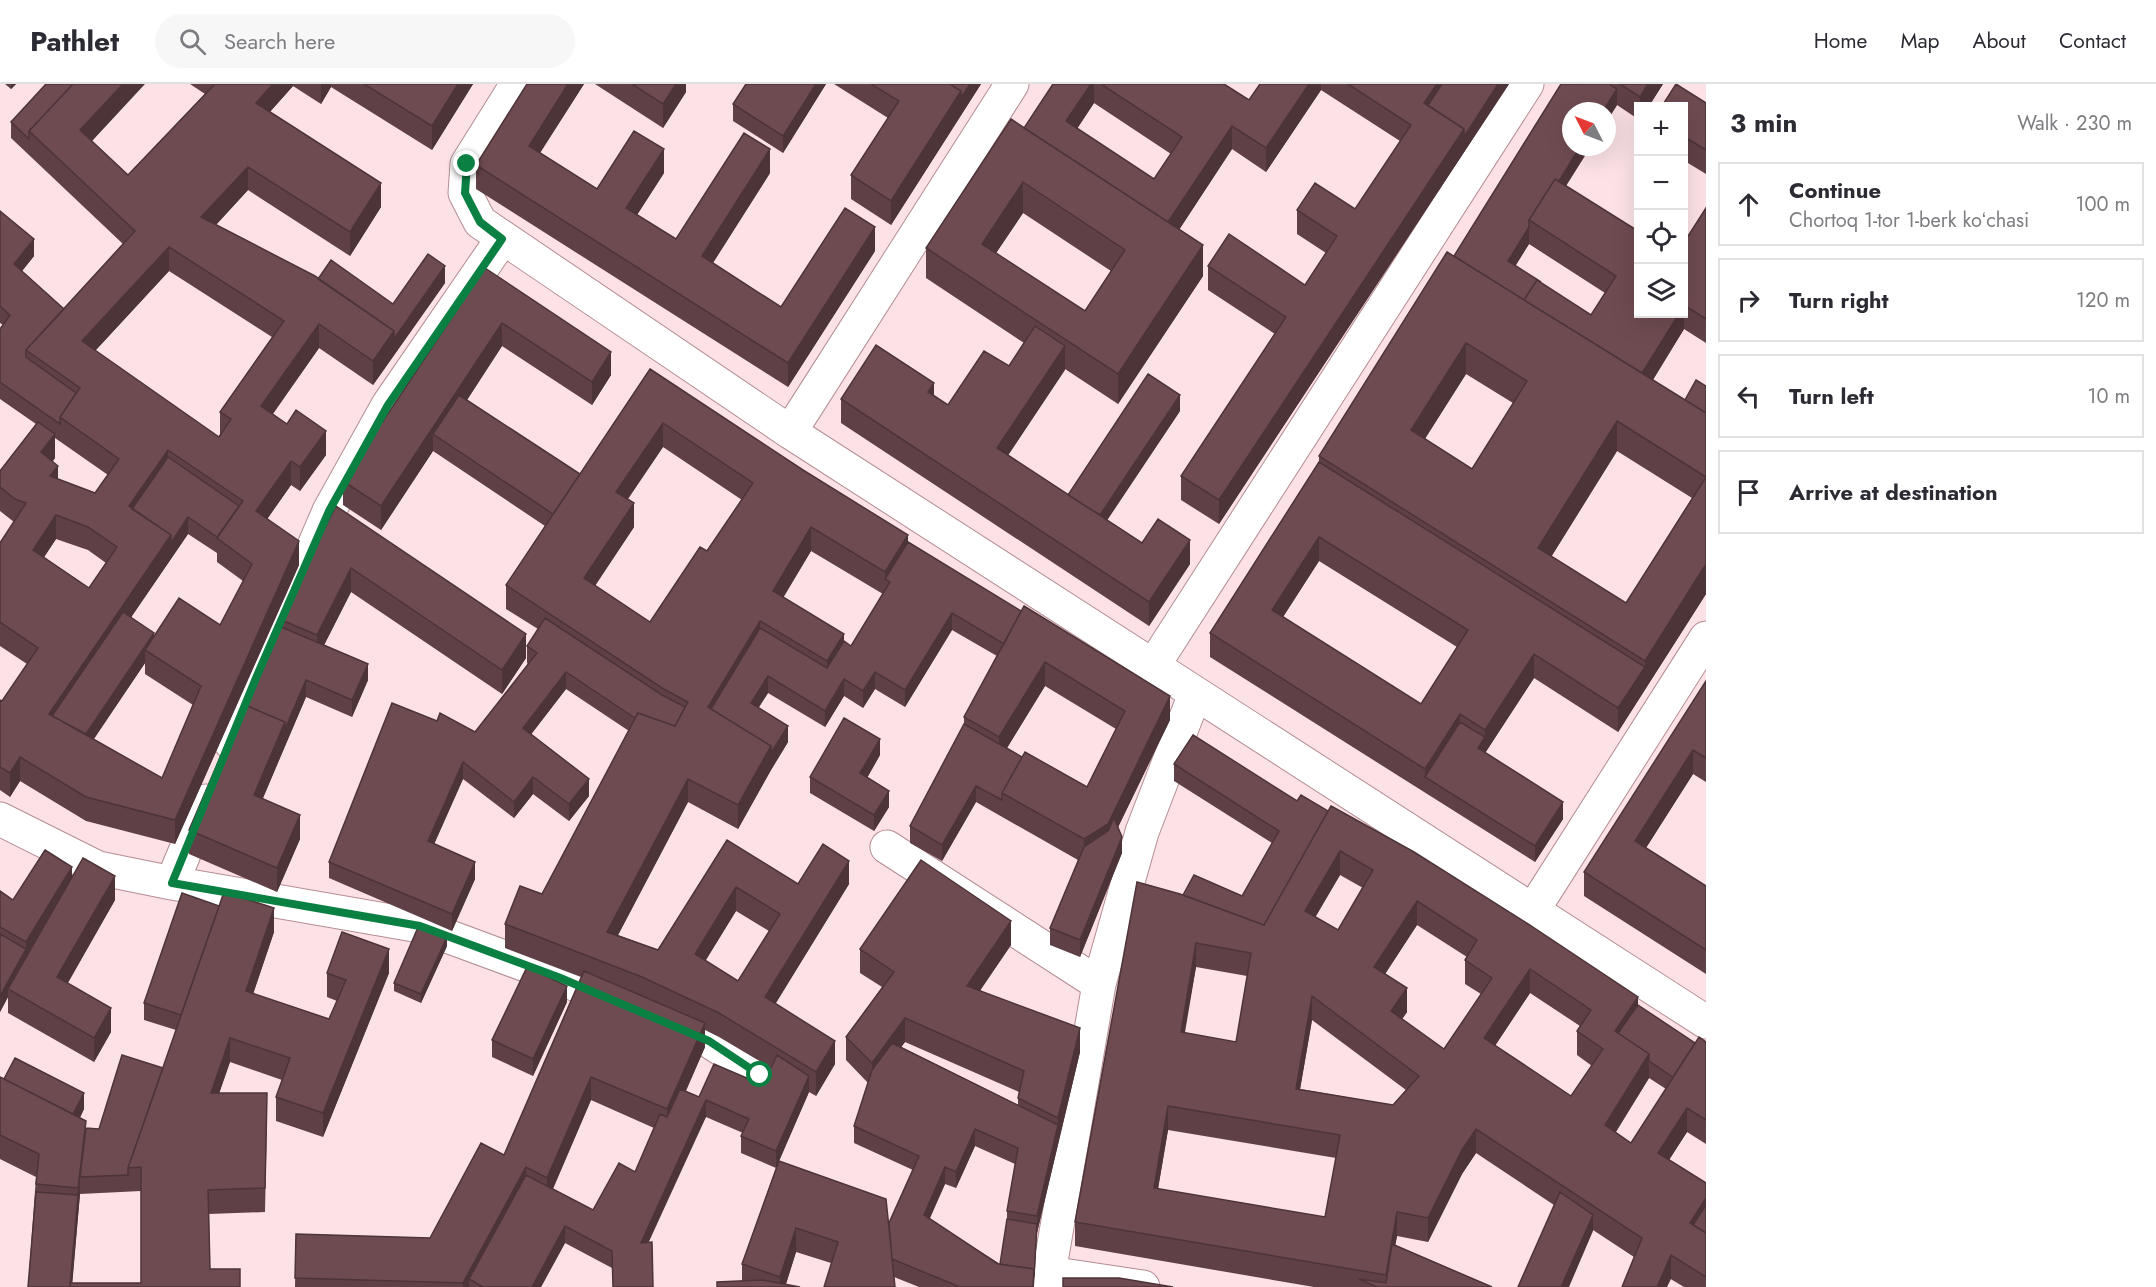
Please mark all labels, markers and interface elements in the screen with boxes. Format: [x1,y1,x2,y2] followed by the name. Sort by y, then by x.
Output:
[155,14,575,68] search box
[30,21,119,62] text: Pathlet
[176,25,209,58] icon: search
[224,25,335,57] text: Search here
[1814,26,1867,56] text: Home
[1900,26,1940,56] text: Map
[1973,26,2026,56] text: About
[2059,26,2126,56] text: Contact
[1562,102,1616,156] north arrow
[1634,102,1688,318] map controls
[1634,102,1688,156] button: +
[1730,104,1797,142] text: 3 min
[2017,109,2132,138] text: Walk · 230 m
[453,150,479,176] route end
[1634,156,1688,210] button: −
[1789,174,1881,206] text: Continue
[1732,188,1765,221] icon: ahead
[2075,190,2130,219] text: 100 m
[1789,206,2029,235] text: Chortoq 1-tor 1-berk koʻchasi
[1634,210,1688,264] button: locate
[1634,264,1688,318] button: layers
[1732,284,1765,317] icon: right
[1789,284,1889,316] text: Turn right
[2076,286,2130,315] text: 120 m
[1732,380,1765,413] icon: left
[1789,380,1874,412] text: Turn left
[2087,382,2130,411] text: 10 m
[1732,476,1765,509] icon: arrive
[1789,476,1998,508] text: Arrive at destination
[746,1061,772,1087] route start

